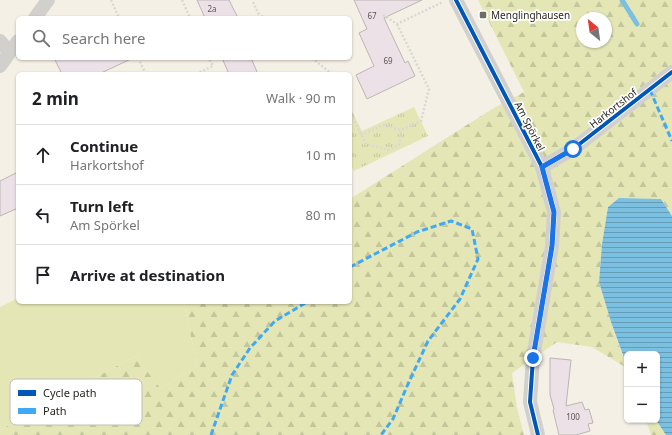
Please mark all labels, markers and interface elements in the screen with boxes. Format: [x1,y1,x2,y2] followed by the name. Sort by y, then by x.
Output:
[207,3,217,14] house number: 2a
[491,8,570,22] place label: Menglinghausen
[367,10,377,21] house number: 67
[478,10,488,20] marker: Menglinghausen
[576,12,612,48] north arrow
[16,16,352,60] search box
[30,27,52,49] icon: search
[62,28,145,48] text: Search here
[383,55,393,66] house number: 69
[586,85,640,131] street label: Harkortshof
[32,87,79,110] text: 2 min
[266,89,336,107] text: Walk · 90 m
[512,99,548,153] street label: Am Spörkel
[70,136,138,156] text: Continue
[564,140,582,158] route start
[32,144,54,166] icon: ahead
[306,146,336,164] text: 10 m
[70,156,144,174] text: Harkortshof
[70,196,134,216] text: Turn left
[32,204,54,226] icon: left
[306,206,336,224] text: 80 m
[70,216,140,234] text: Am Spörkel
[32,264,54,286] icon: arrive
[70,265,225,285] text: Arrive at destination
[524,349,542,367] route end
[624,351,660,423] map controls
[624,351,660,387] button: +
[10,379,142,425] legend
[43,385,96,400] text: Cycle path
[624,387,660,423] button: −
[43,403,67,418] text: Path
[566,411,580,422] house number: 100

